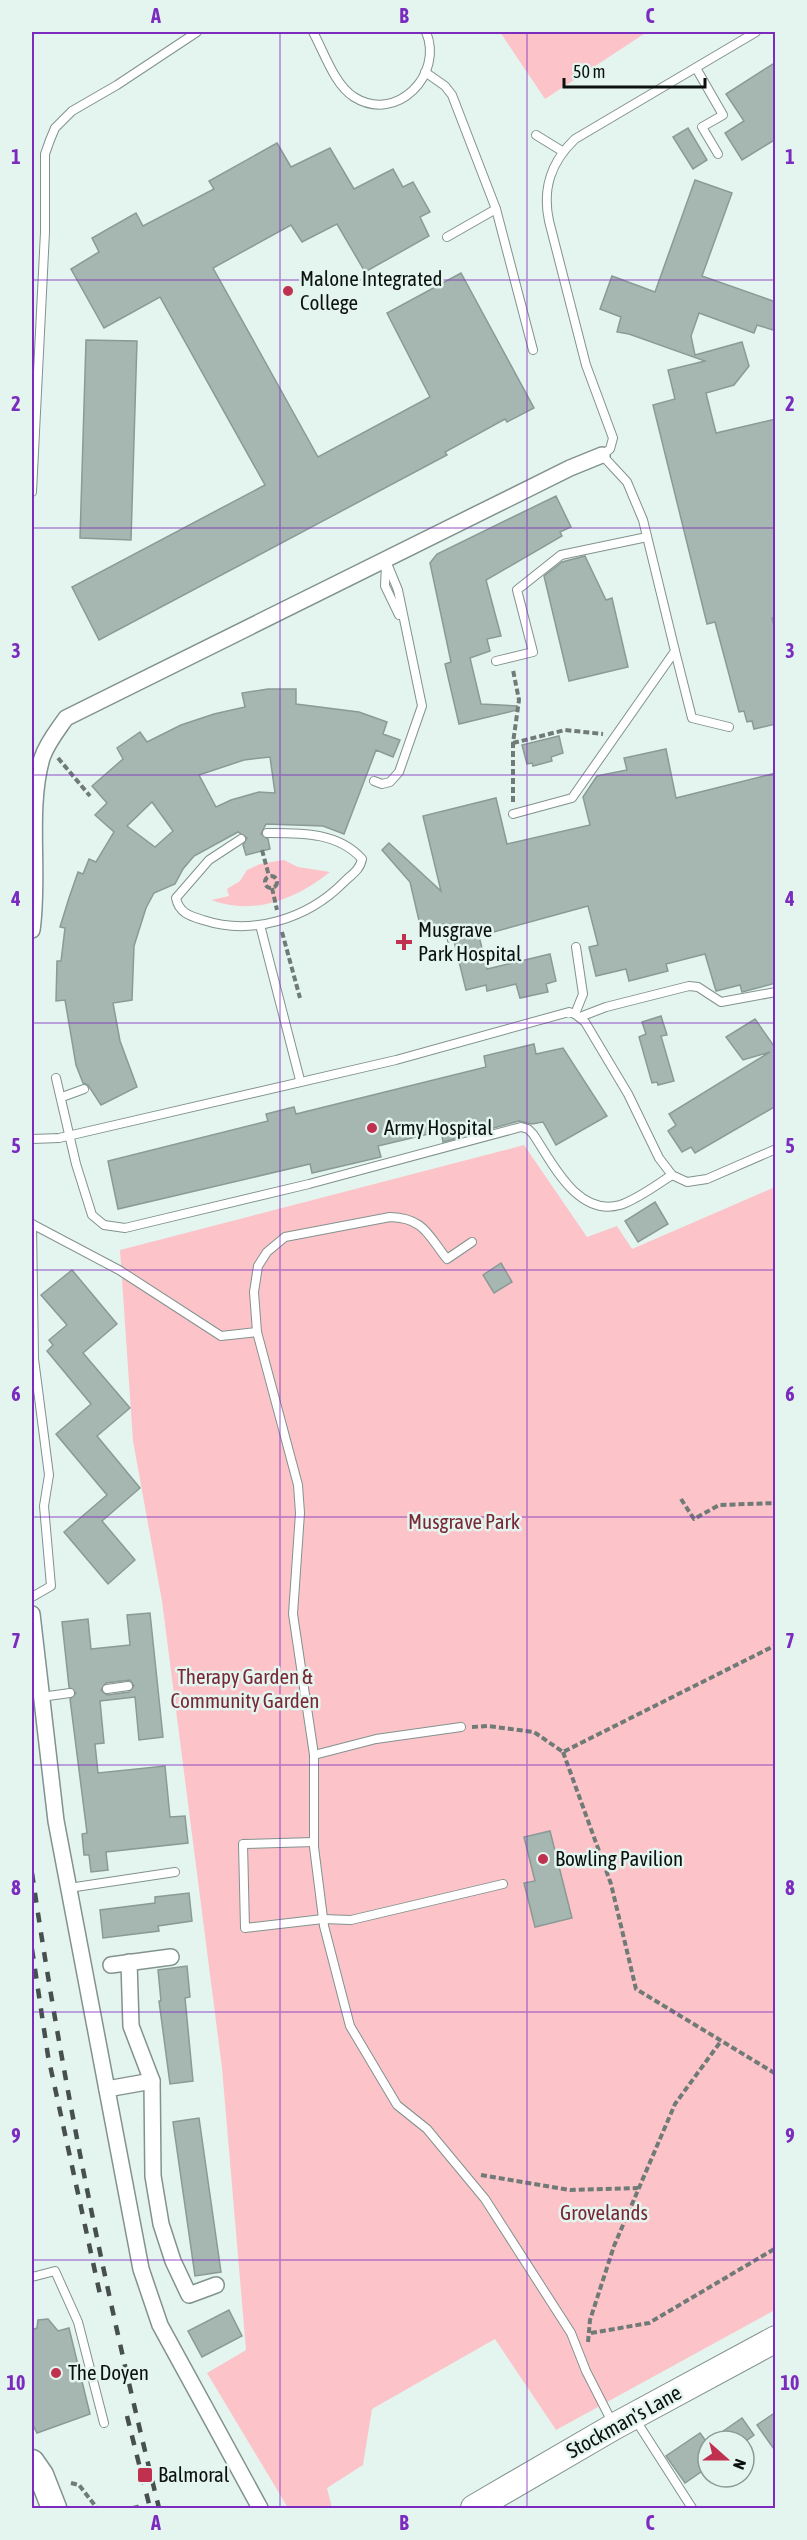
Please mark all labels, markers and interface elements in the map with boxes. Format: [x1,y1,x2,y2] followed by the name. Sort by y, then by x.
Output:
[150,4,161,27] text: A
[399,4,409,27] text: B
[646,4,655,27] text: C
[564,51,705,89] scale bar
[573,61,605,82] text: 50 m
[11,145,21,168] text: 1
[785,145,795,168] text: 1
[300,266,442,314] place label: Malone Integrated College
[281,284,295,298] marker: Malone Integrated College
[11,392,21,415] text: 2
[785,392,795,415] text: 2
[11,639,21,662] text: 3
[785,639,795,662] text: 3
[10,887,21,910] text: 4
[784,887,795,910] text: 4
[418,917,522,965] place label: Musgrave Park Hospital
[395,933,413,951] marker: Musgrave Park Hospital
[384,1115,493,1139] place label: Army Hospital
[365,1121,379,1135] marker: Army Hospital
[11,1134,21,1157] text: 5
[785,1134,795,1157] text: 5
[11,1382,21,1405] text: 6
[785,1382,795,1405] text: 6
[408,1509,520,1533] park label: Musgrave Park
[11,1629,21,1652] text: 7
[785,1629,795,1652] text: 7
[170,1664,320,1712] park label: Therapy Garden & Community Garden
[555,1846,683,1870] place label: Bowling Pavilion
[536,1852,550,1866] marker: Bowling Pavilion
[11,1876,21,1899] text: 8
[785,1876,795,1899] text: 8
[11,2124,21,2147] text: 9
[785,2124,795,2147] text: 9
[560,2200,648,2224] park label: Grovelands
[68,2360,149,2384] place label: The Doyen
[49,2366,63,2380] marker: The Doyen
[7,2371,25,2394] text: 10
[781,2371,799,2394] text: 10
[562,2380,685,2463] street label: Stockman's Lane
[696,2429,756,2489] north arrow
[730,2457,750,2472] text: N
[158,2462,230,2486] place label: Balmoral
[136,2466,154,2484] marker: Balmoral
[150,2511,161,2534] text: A
[399,2511,409,2534] text: B
[646,2511,655,2534] text: C

